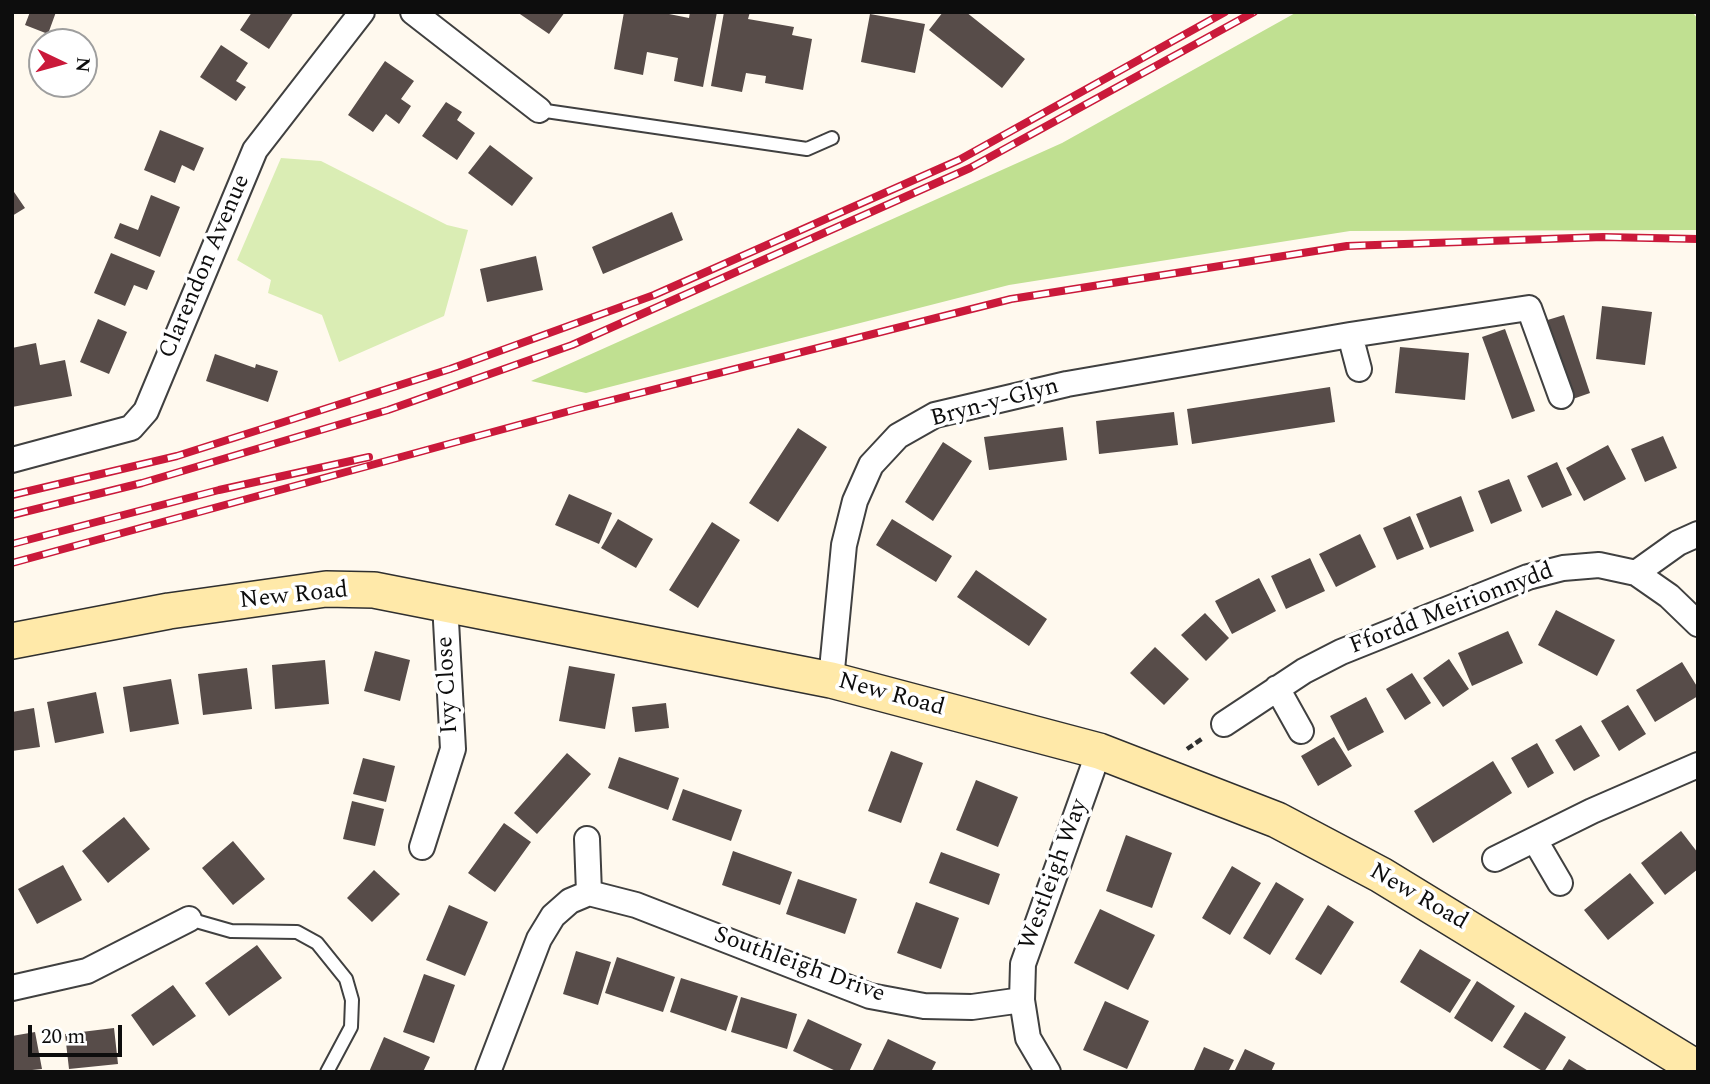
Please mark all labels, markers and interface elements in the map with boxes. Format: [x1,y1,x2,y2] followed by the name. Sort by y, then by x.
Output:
[28,28,98,98] north arrow
[67,56,98,74] text: N
[154,171,258,363] street label: Clarendon Avenue
[928,373,1062,435] street label: Bryn-y-Glyn
[1346,558,1558,662] street label: Ffordd Meirionnydd
[238,577,350,617] street label: New Road
[432,635,466,735] street label: Ivy Close
[835,668,947,724] street label: New Road
[1014,796,1096,954] street label: Westleigh Way
[1364,858,1472,938] street label: New Road
[710,922,888,1010] street label: Southleigh Drive
[32,1010,126,1054] scale bar
[41,1021,85,1053] text: 20 m

